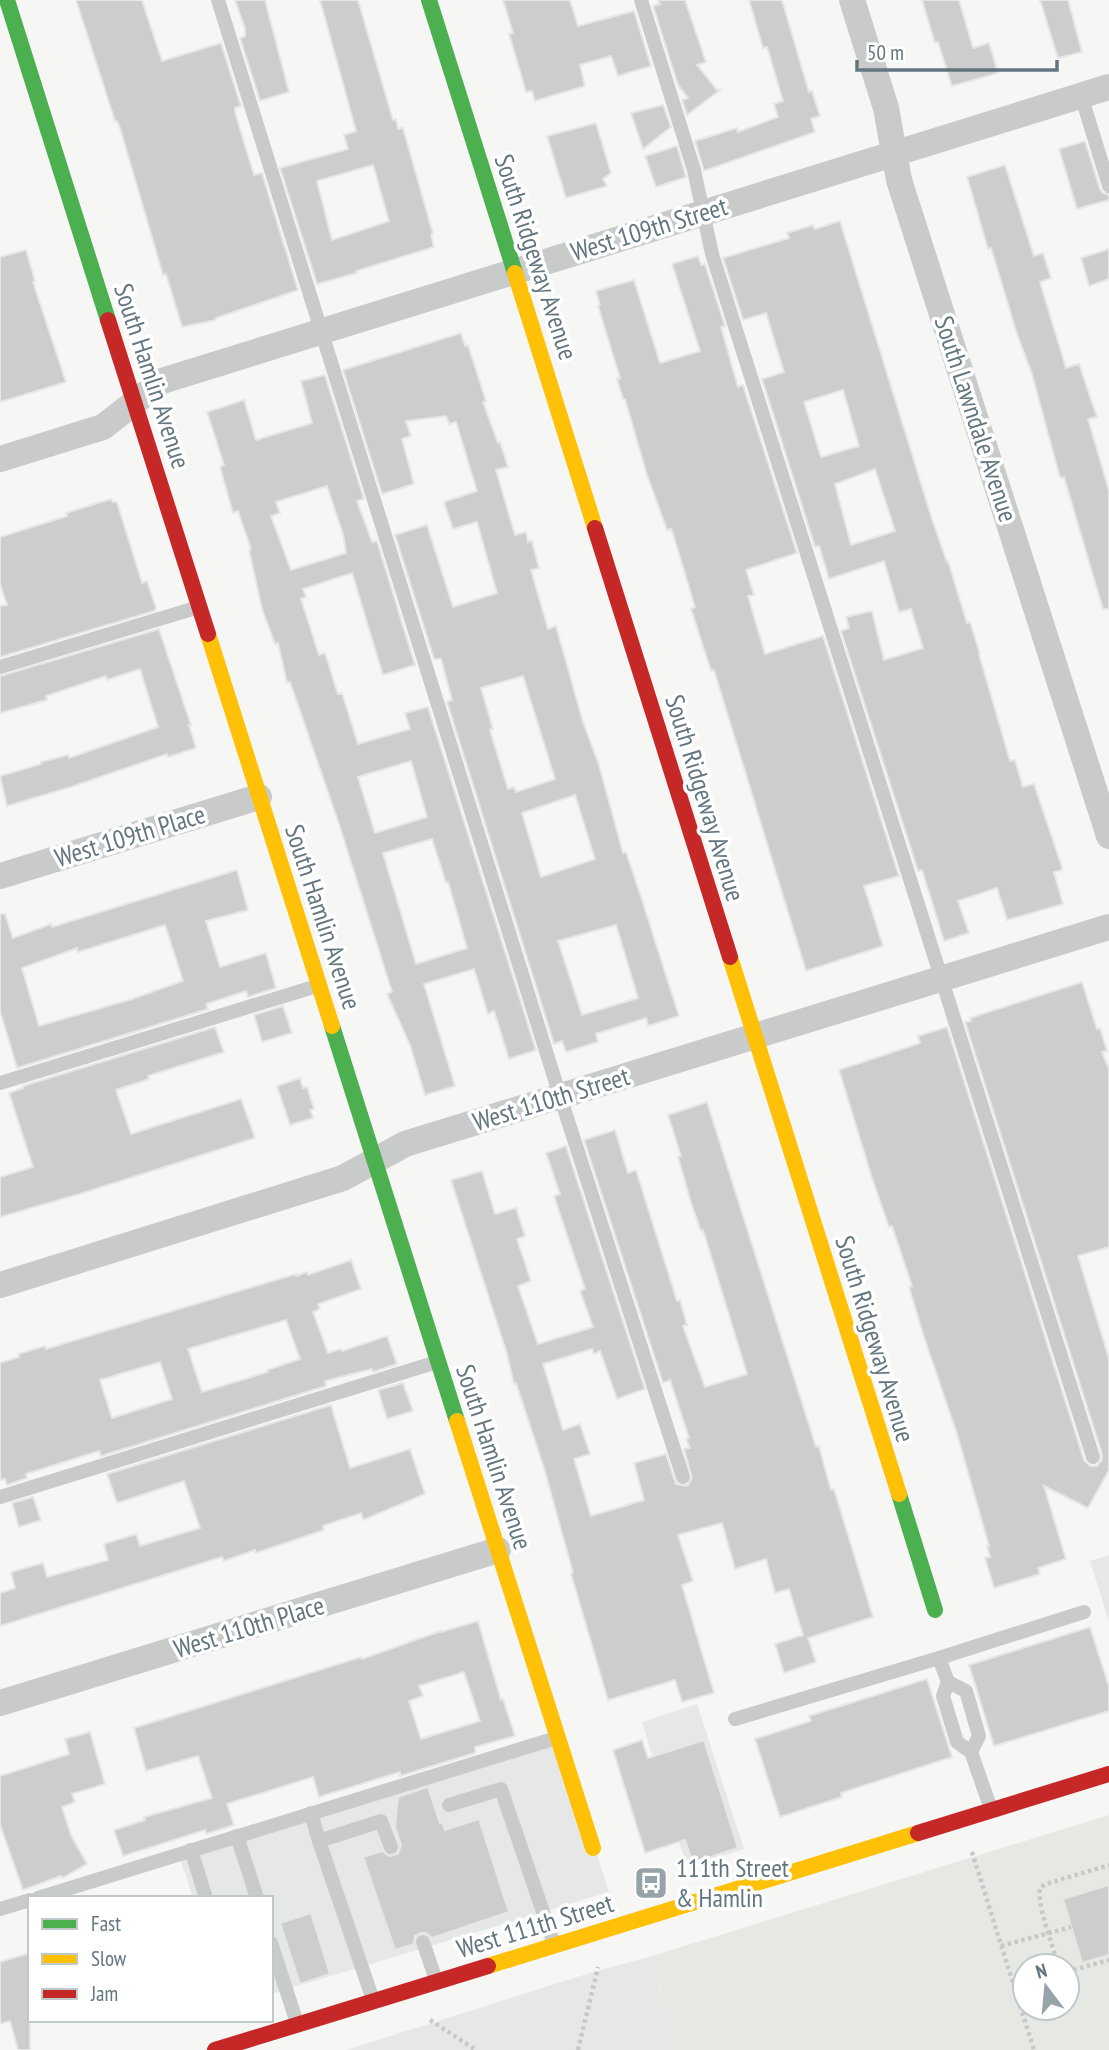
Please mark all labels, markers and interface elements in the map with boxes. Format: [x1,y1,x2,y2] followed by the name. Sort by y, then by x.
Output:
[857,28,1056,72] scale bar
[867,39,904,66] text: 50 m
[488,150,585,364] street label: South Ridgeway Avenue
[567,189,731,268] street label: West 109th Street
[107,279,198,473] street label: South Hamlin Avenue
[928,312,1025,526] street label: South Lawndale Avenue
[658,691,753,905] street label: South Ridgeway Avenue
[51,797,209,874] street label: West 109th Place
[278,820,369,1014] street label: South Hamlin Avenue
[469,1059,633,1138] street label: West 110th Street
[828,1232,923,1446] street label: South Ridgeway Avenue
[449,1360,540,1554] street label: South Hamlin Avenue
[170,1588,328,1665] street label: West 110th Place
[676,1851,789,1914] place label: 111th Street & Hamlin
[632,1864,670,1902] bus stop icon: 111th Street & Hamlin
[453,1886,617,1965] street label: West 111th Street
[28,1896,273,2022] legend
[91,1910,121,1937] text: Fast
[91,1945,127,1972] text: Slow
[1011,1952,1081,2022] north arrow
[1033,1958,1050,1984] text: N
[90,1980,118,2007] text: Jam

